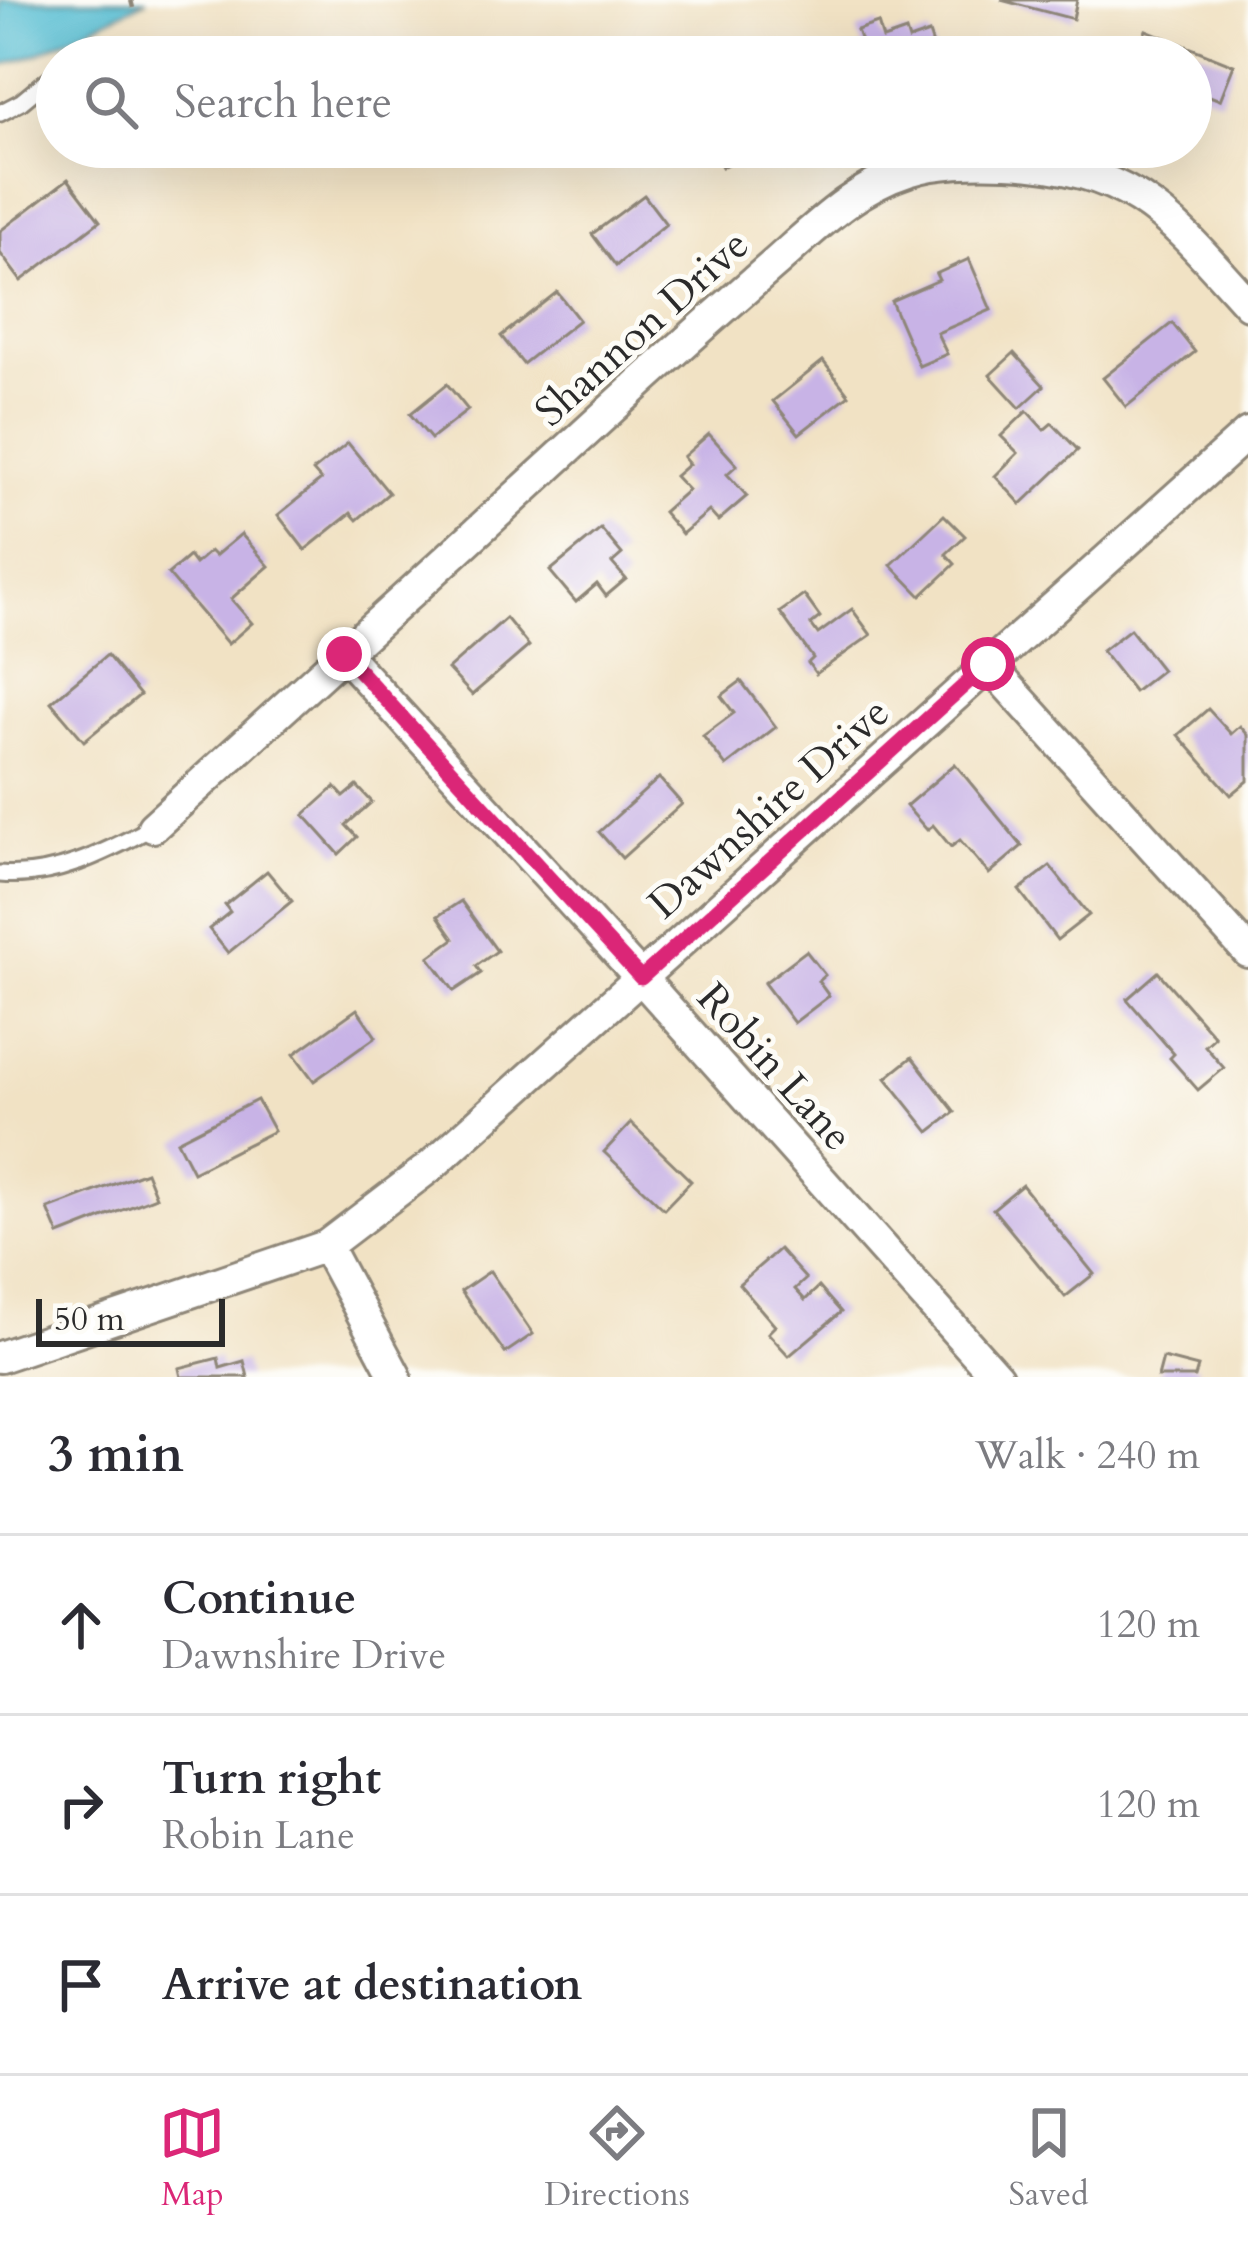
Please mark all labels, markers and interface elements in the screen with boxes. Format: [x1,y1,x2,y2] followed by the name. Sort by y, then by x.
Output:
[36,36,1212,168] search box
[78,69,144,135] icon: search
[174,72,392,133] text: Search here
[523,217,761,439] street label: Shannon Drive
[317,627,371,681] route end
[961,637,1015,691] route start
[636,685,902,932] street label: Dawnshire Drive
[684,971,866,1163] street label: Robin Lane
[36,1293,225,1346] scale bar
[54,1297,125,1342] text: 50 m
[48,1420,184,1490] text: 3 min
[975,1429,1200,1482] text: Walk · 240 m
[162,1568,356,1629] text: Continue
[48,1592,114,1658] icon: ahead
[1097,1598,1200,1651] text: 120 m
[162,1629,446,1682] text: Dawnshire Drive
[162,1748,381,1809] text: Turn right
[48,1772,114,1838] icon: right
[1097,1778,1200,1831] text: 120 m
[162,1809,355,1862] text: Robin Lane
[48,1952,114,2018] icon: arrive
[162,1954,582,2015] text: Arrive at destination
[159,2100,225,2217] tab: Map
[544,2100,690,2217] tab: Directions
[1009,2100,1089,2217] tab: Saved

